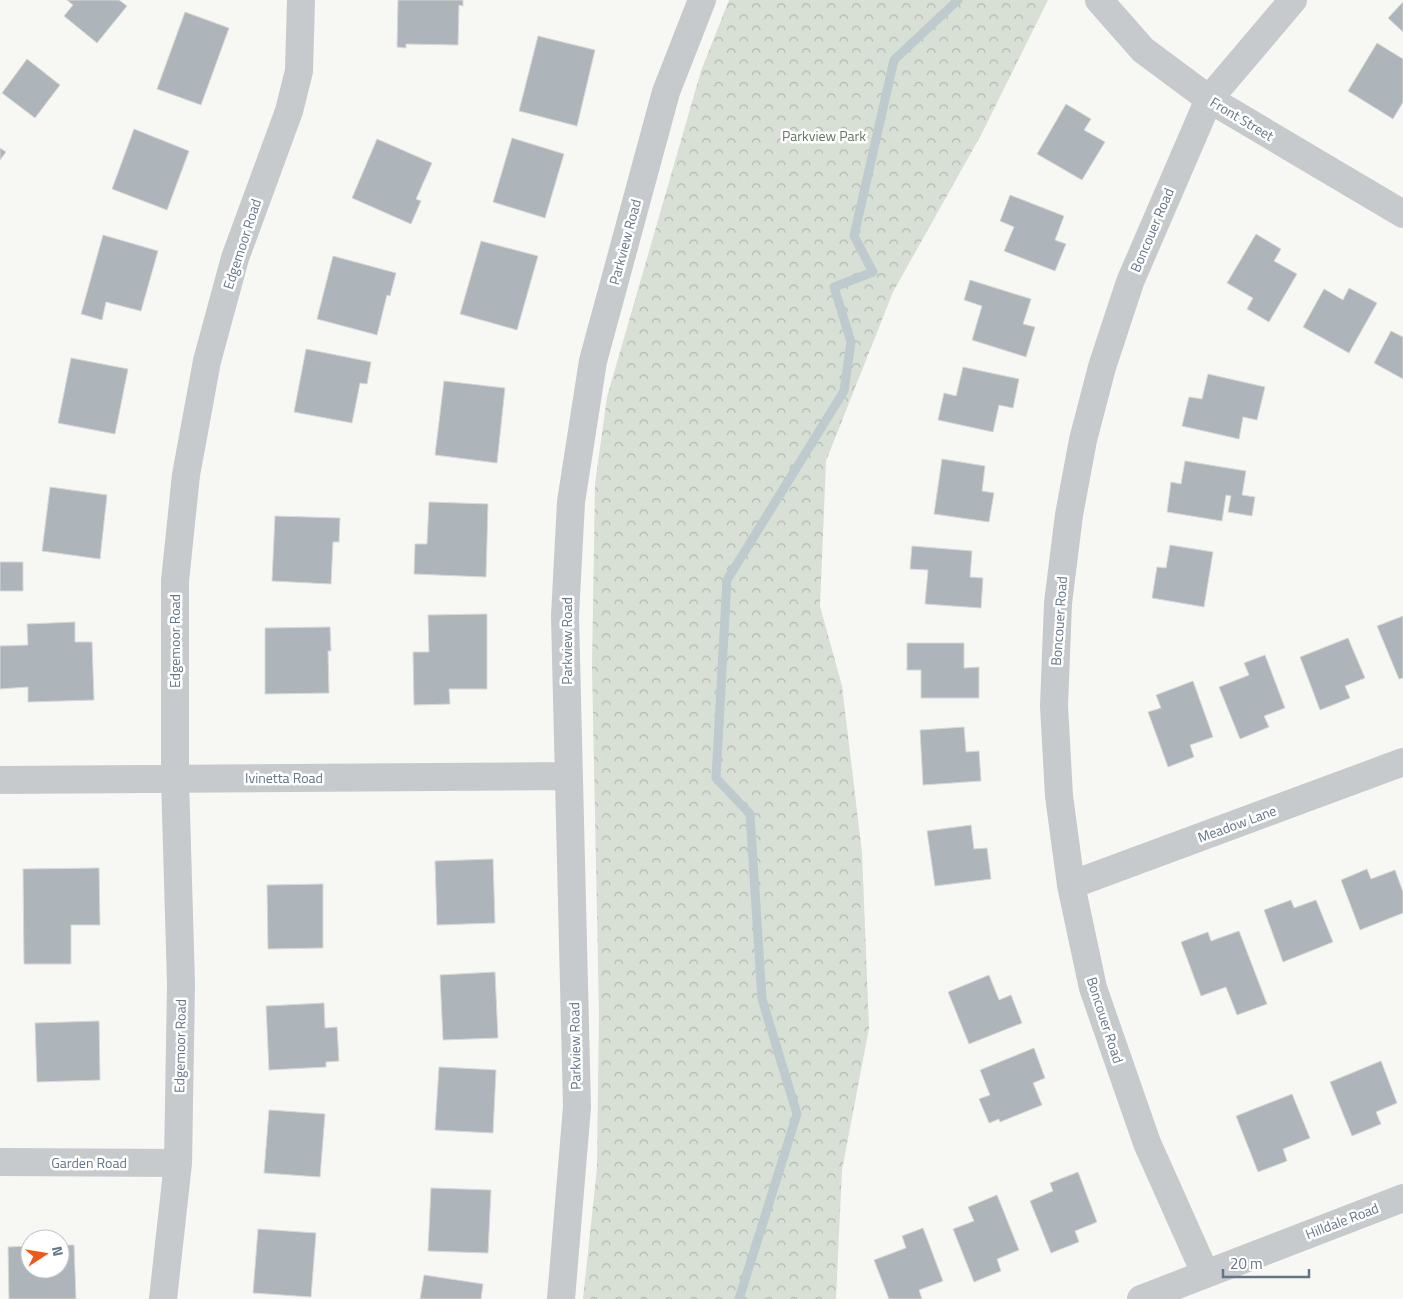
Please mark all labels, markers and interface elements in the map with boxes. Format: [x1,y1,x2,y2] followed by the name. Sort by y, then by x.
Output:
[1207,91,1278,146] street label: Front Street
[782,125,866,146] park label: Parkview Park
[1124,184,1179,275] street label: Boncouer Road
[217,196,266,292] street label: Edgemoor Road
[603,197,646,287] street label: Parkview Road
[1045,575,1072,666] street label: Boncouer Road
[164,594,185,688] street label: Edgemoor Road
[556,597,577,685] street label: Parkview Road
[245,767,323,788] street label: Ivinetta Road
[1194,800,1279,848] street label: Meadow Lane
[1082,974,1129,1066] street label: Boncouer Road
[168,999,191,1093] street label: Edgemoor Road
[563,1002,586,1090] street label: Parkview Road
[51,1152,127,1173] street label: Garden Road
[1302,1197,1382,1244] street label: Hilldale Road
[20,1229,70,1279] north arrow
[47,1244,69,1258] text: N
[1223,1246,1309,1278] scale bar
[1230,1252,1263,1275] text: 20 m

